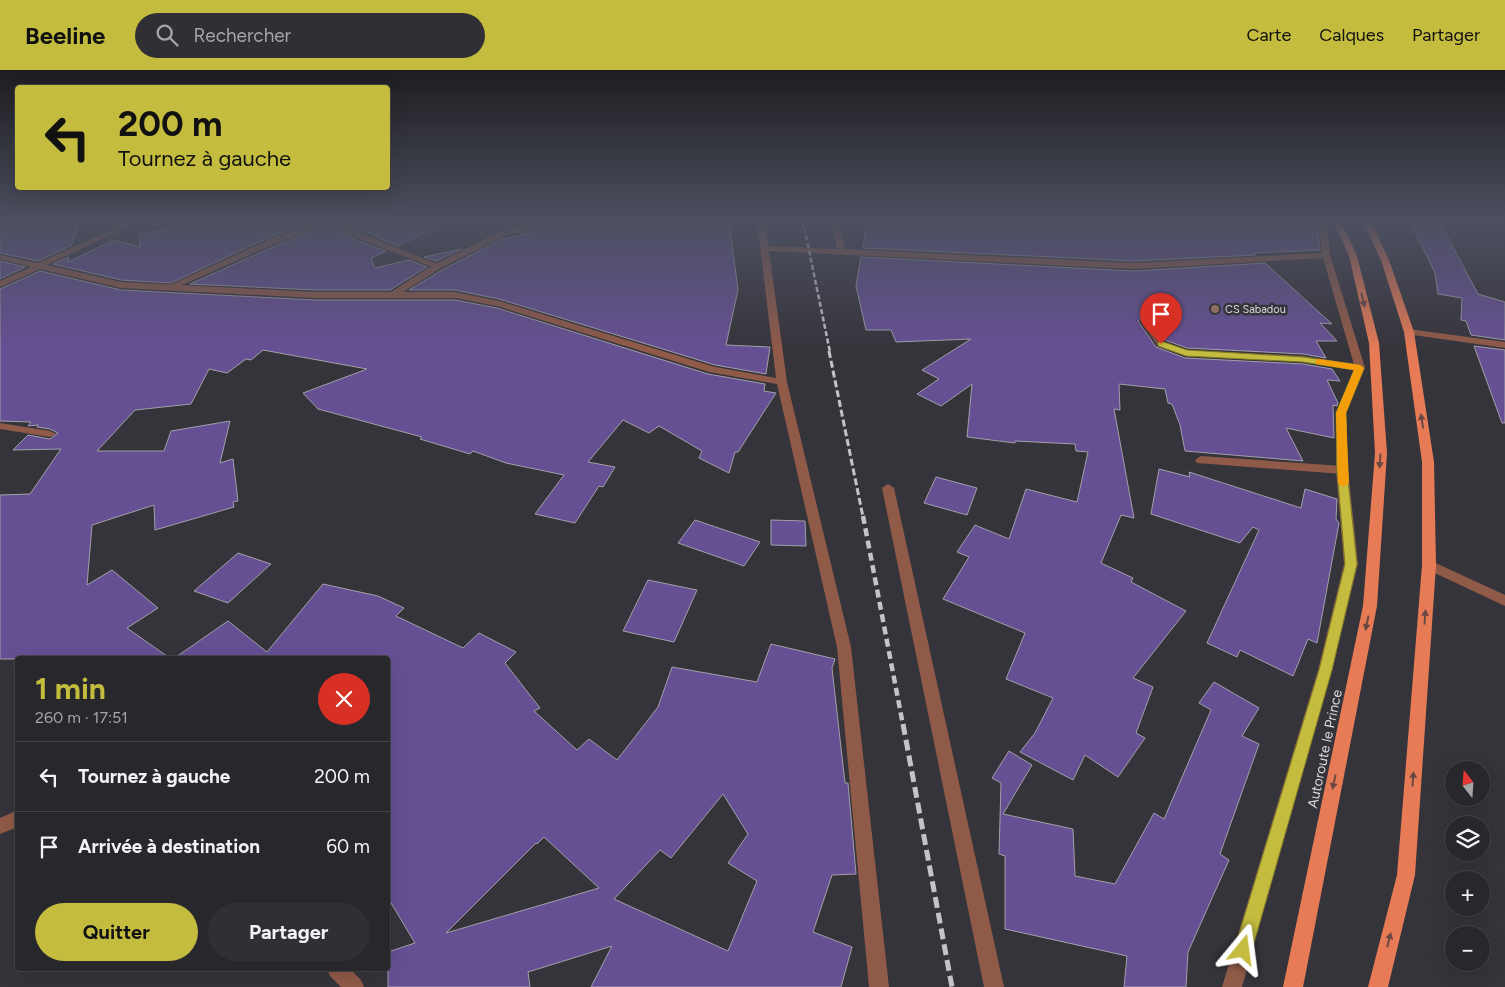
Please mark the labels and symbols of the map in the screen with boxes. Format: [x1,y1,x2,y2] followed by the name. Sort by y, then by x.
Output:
[1140,293,1182,344] pin
[1359,293,1367,308] one-way arrow
[1209,303,1221,315] marker: CS Sabadou
[1225,303,1286,316] place label: CS Sabadou
[1418,412,1426,428] one-way arrow
[1376,454,1384,470] one-way arrow
[1421,609,1429,625] one-way arrow
[1363,616,1371,631] one-way arrow
[1304,688,1346,810] street label: Autoroute le Prince
[1445,761,1490,806] north arrow
[1409,771,1417,787] one-way arrow
[1330,775,1338,791] one-way arrow
[1216,923,1268,975] position arrow
[1386,932,1394,947] one-way arrow

